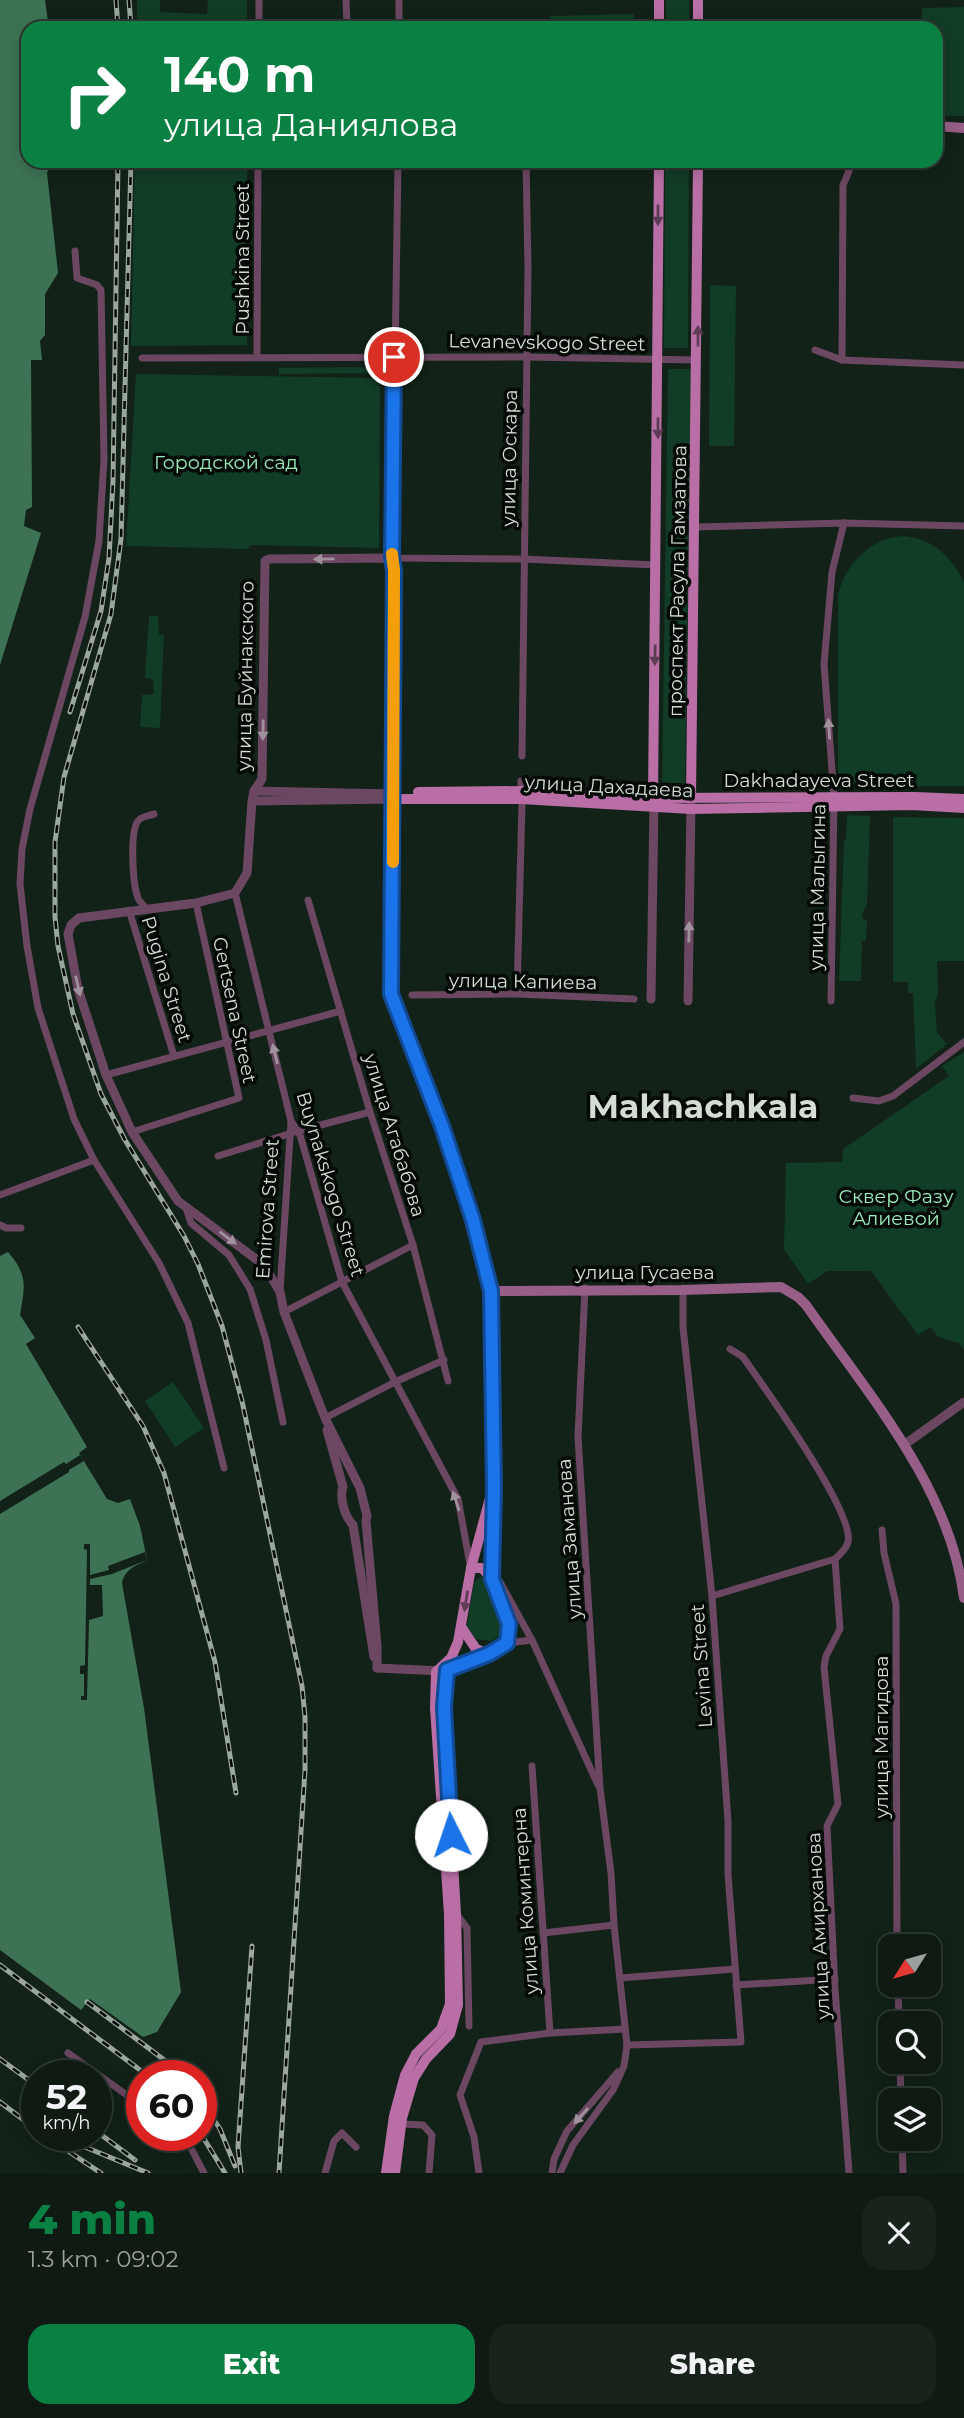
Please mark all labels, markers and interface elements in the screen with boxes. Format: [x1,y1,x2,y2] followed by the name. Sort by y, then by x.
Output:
[164,45,316,104] text: 140 m
[49,49,140,140] icon: right
[164,105,458,144] text: улица Даниялова
[231,183,254,335] street label: Pushkina Street
[653,204,664,226] one-way arrow
[692,325,704,347] one-way arrow
[364,327,424,387] pin
[448,329,646,356] street label: Levanevskogo Street
[375,338,413,376] icon: arrive
[497,389,522,528] street label: улица Оскара
[652,417,664,439] one-way arrow
[664,445,691,717] street label: проспект Расула Гамзатова
[154,451,298,474] park label: Городской сад
[312,553,334,565] one-way arrow
[232,581,259,772] street label: улица Буйнакского
[649,644,661,666] one-way arrow
[823,718,834,740] one-way arrow
[257,719,268,741] one-way arrow
[724,769,915,792] street label: Dakhadayeva Street
[523,771,694,802] street label: улица Дахадаева
[805,804,830,971] street label: улица Малыгина
[136,913,197,1045] street label: Pugina Street
[684,921,695,943] one-way arrow
[208,935,261,1086] street label: Gertsena Street
[447,969,598,994] street label: улица Капиева
[72,975,83,997] one-way arrow
[269,1043,280,1065] one-way arrow
[358,1050,430,1219] street label: улица Агабабова
[588,1086,818,1126] district label: Makhachkala
[291,1089,370,1280] street label: Buynakskogo Street
[251,1138,284,1280] street label: Emirova Street
[838,1185,954,1230] park label: Сквер Фазу Алиевой
[218,1231,237,1245] one-way arrow
[574,1261,715,1284] street label: улица Гусаева
[552,1458,587,1621] street label: улица Заманова
[450,1491,461,1512] one-way arrow
[460,1590,471,1612] one-way arrow
[686,1603,717,1729] street label: Levina Street
[870,1656,893,1819] street label: улица Магидова
[414,1798,488,1872] position arrow
[507,1807,544,1996] street label: улица Коминтерна
[802,1832,835,2021] street label: улица Амирханова
[878,1934,942,1997] north arrow
[878,1934,941,2151] map controls
[878,2011,941,2074] button: search
[126,2060,217,2151] speed limit sign: 60
[46,2075,87,2118] text: 52
[878,2088,941,2151] button: layers
[573,2107,589,2125] one-way arrow
[42,2112,91,2134] text: km/h
[28,2193,156,2245] text: 4 min
[862,2196,936,2270] button: close
[28,2245,179,2273] text: 1.3 km · 09:02
[28,2324,475,2404] button: Exit
[489,2324,936,2404] button: Share

